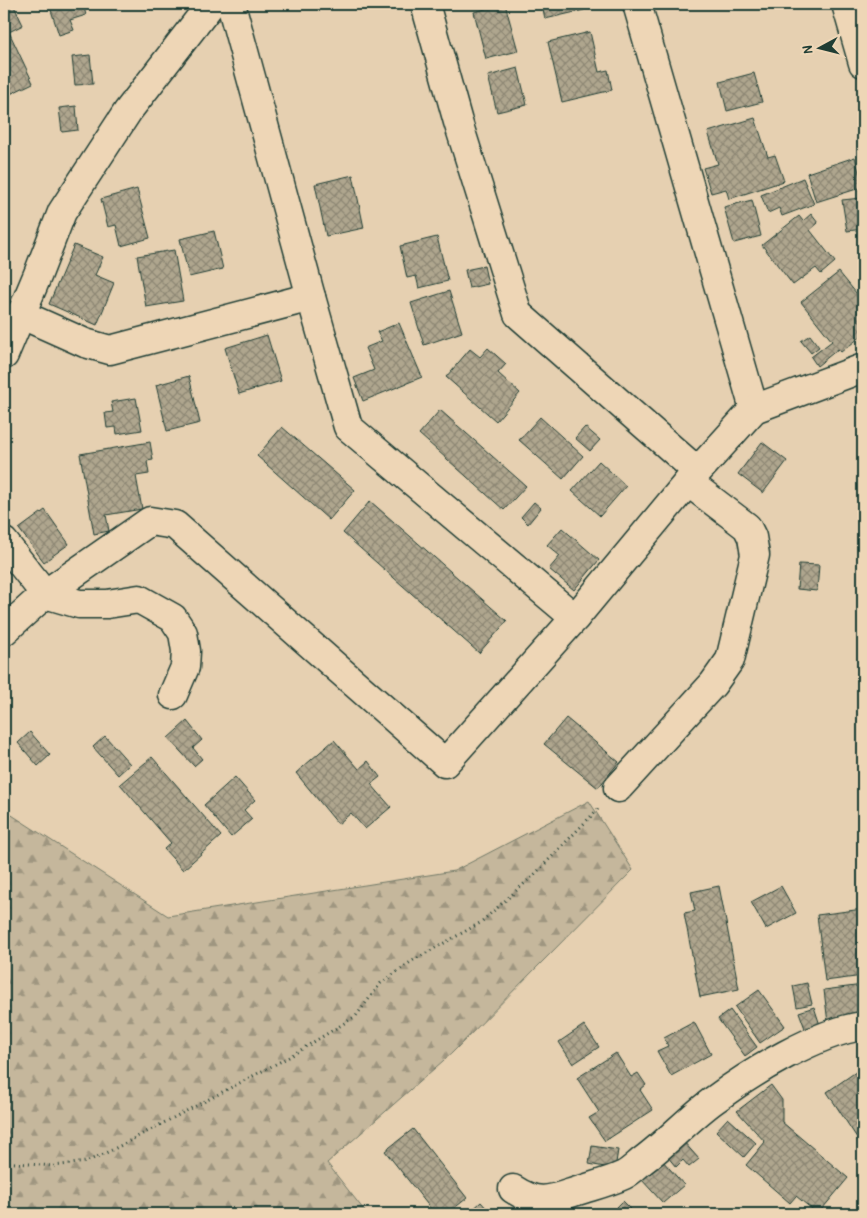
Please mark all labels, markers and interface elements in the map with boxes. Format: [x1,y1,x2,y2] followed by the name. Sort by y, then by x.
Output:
[794,22,844,72] north arrow
[797,44,816,55] text: N

